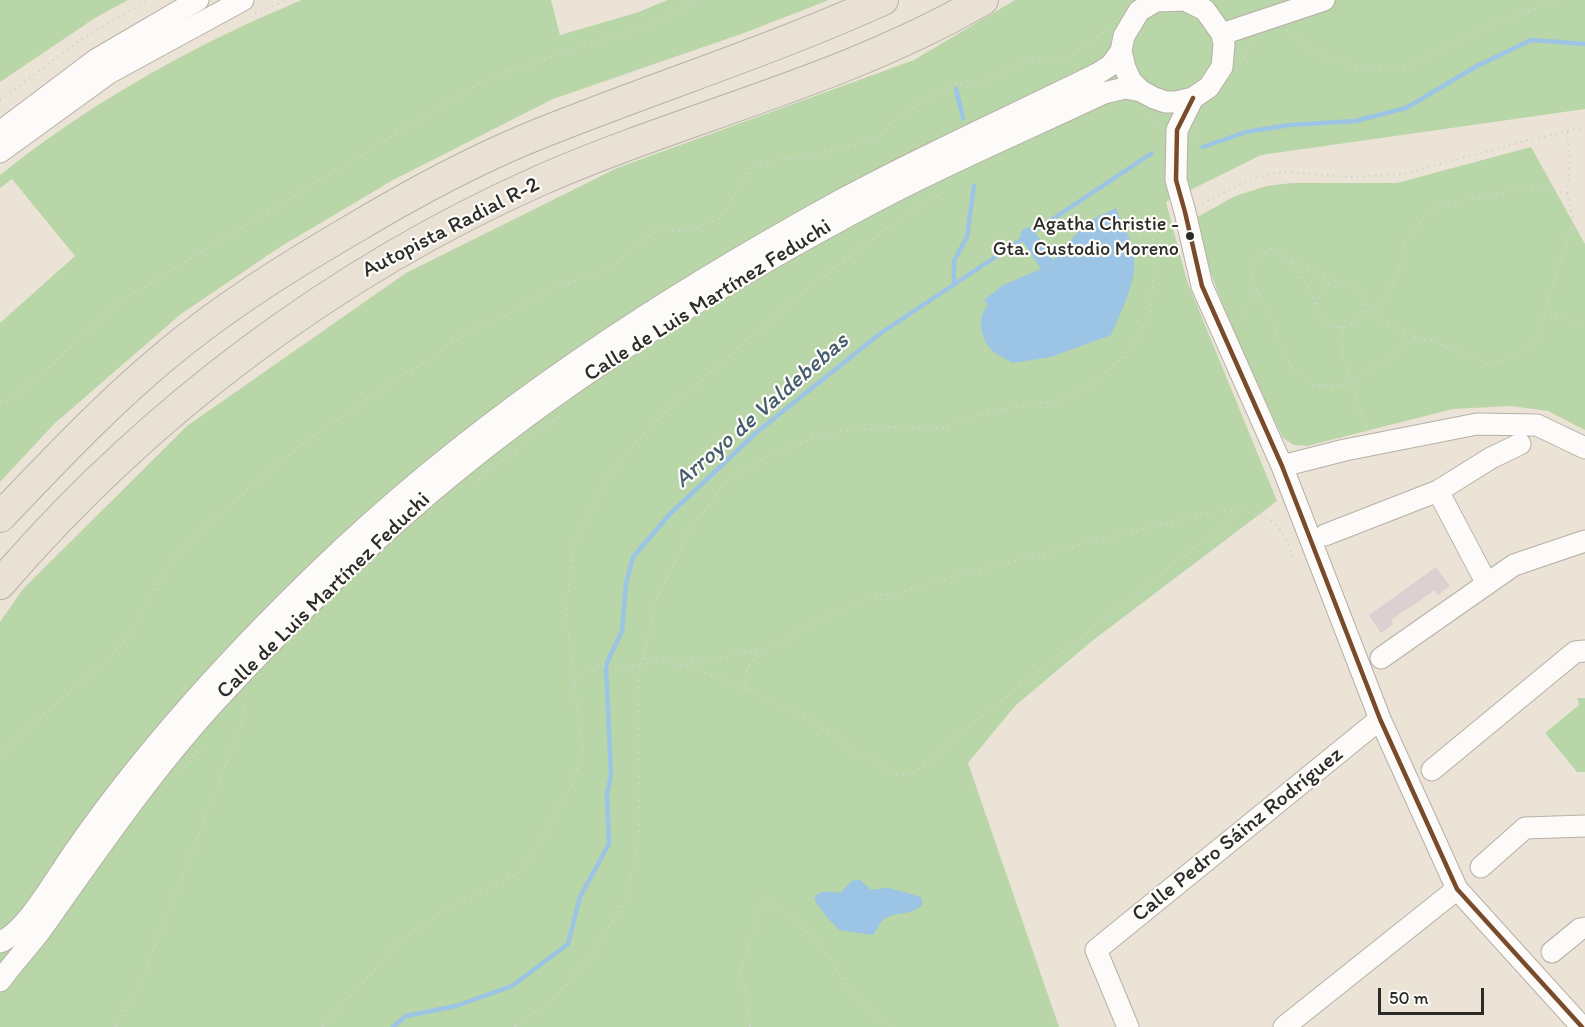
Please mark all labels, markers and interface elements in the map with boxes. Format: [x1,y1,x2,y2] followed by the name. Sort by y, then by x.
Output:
[358,172,544,284] street label: Autopista Radial R-2
[993,213,1179,260] place label: Agatha Christie - Gta. Custodio Moreno
[580,214,836,388] street label: Calle de Luis Martínez Feduchi
[1184,230,1196,242] marker: Agatha Christie - Gta. Custodio Moreno
[669,327,855,495] water label: Arroyo de Valdebebas
[212,487,436,705] street label: Calle de Luis Martínez Feduchi
[1127,742,1349,928] street label: Calle Pedro Sáinz Rodríguez
[1381,976,1488,1014] scale bar
[1389,987,1429,1009] text: 50 m

